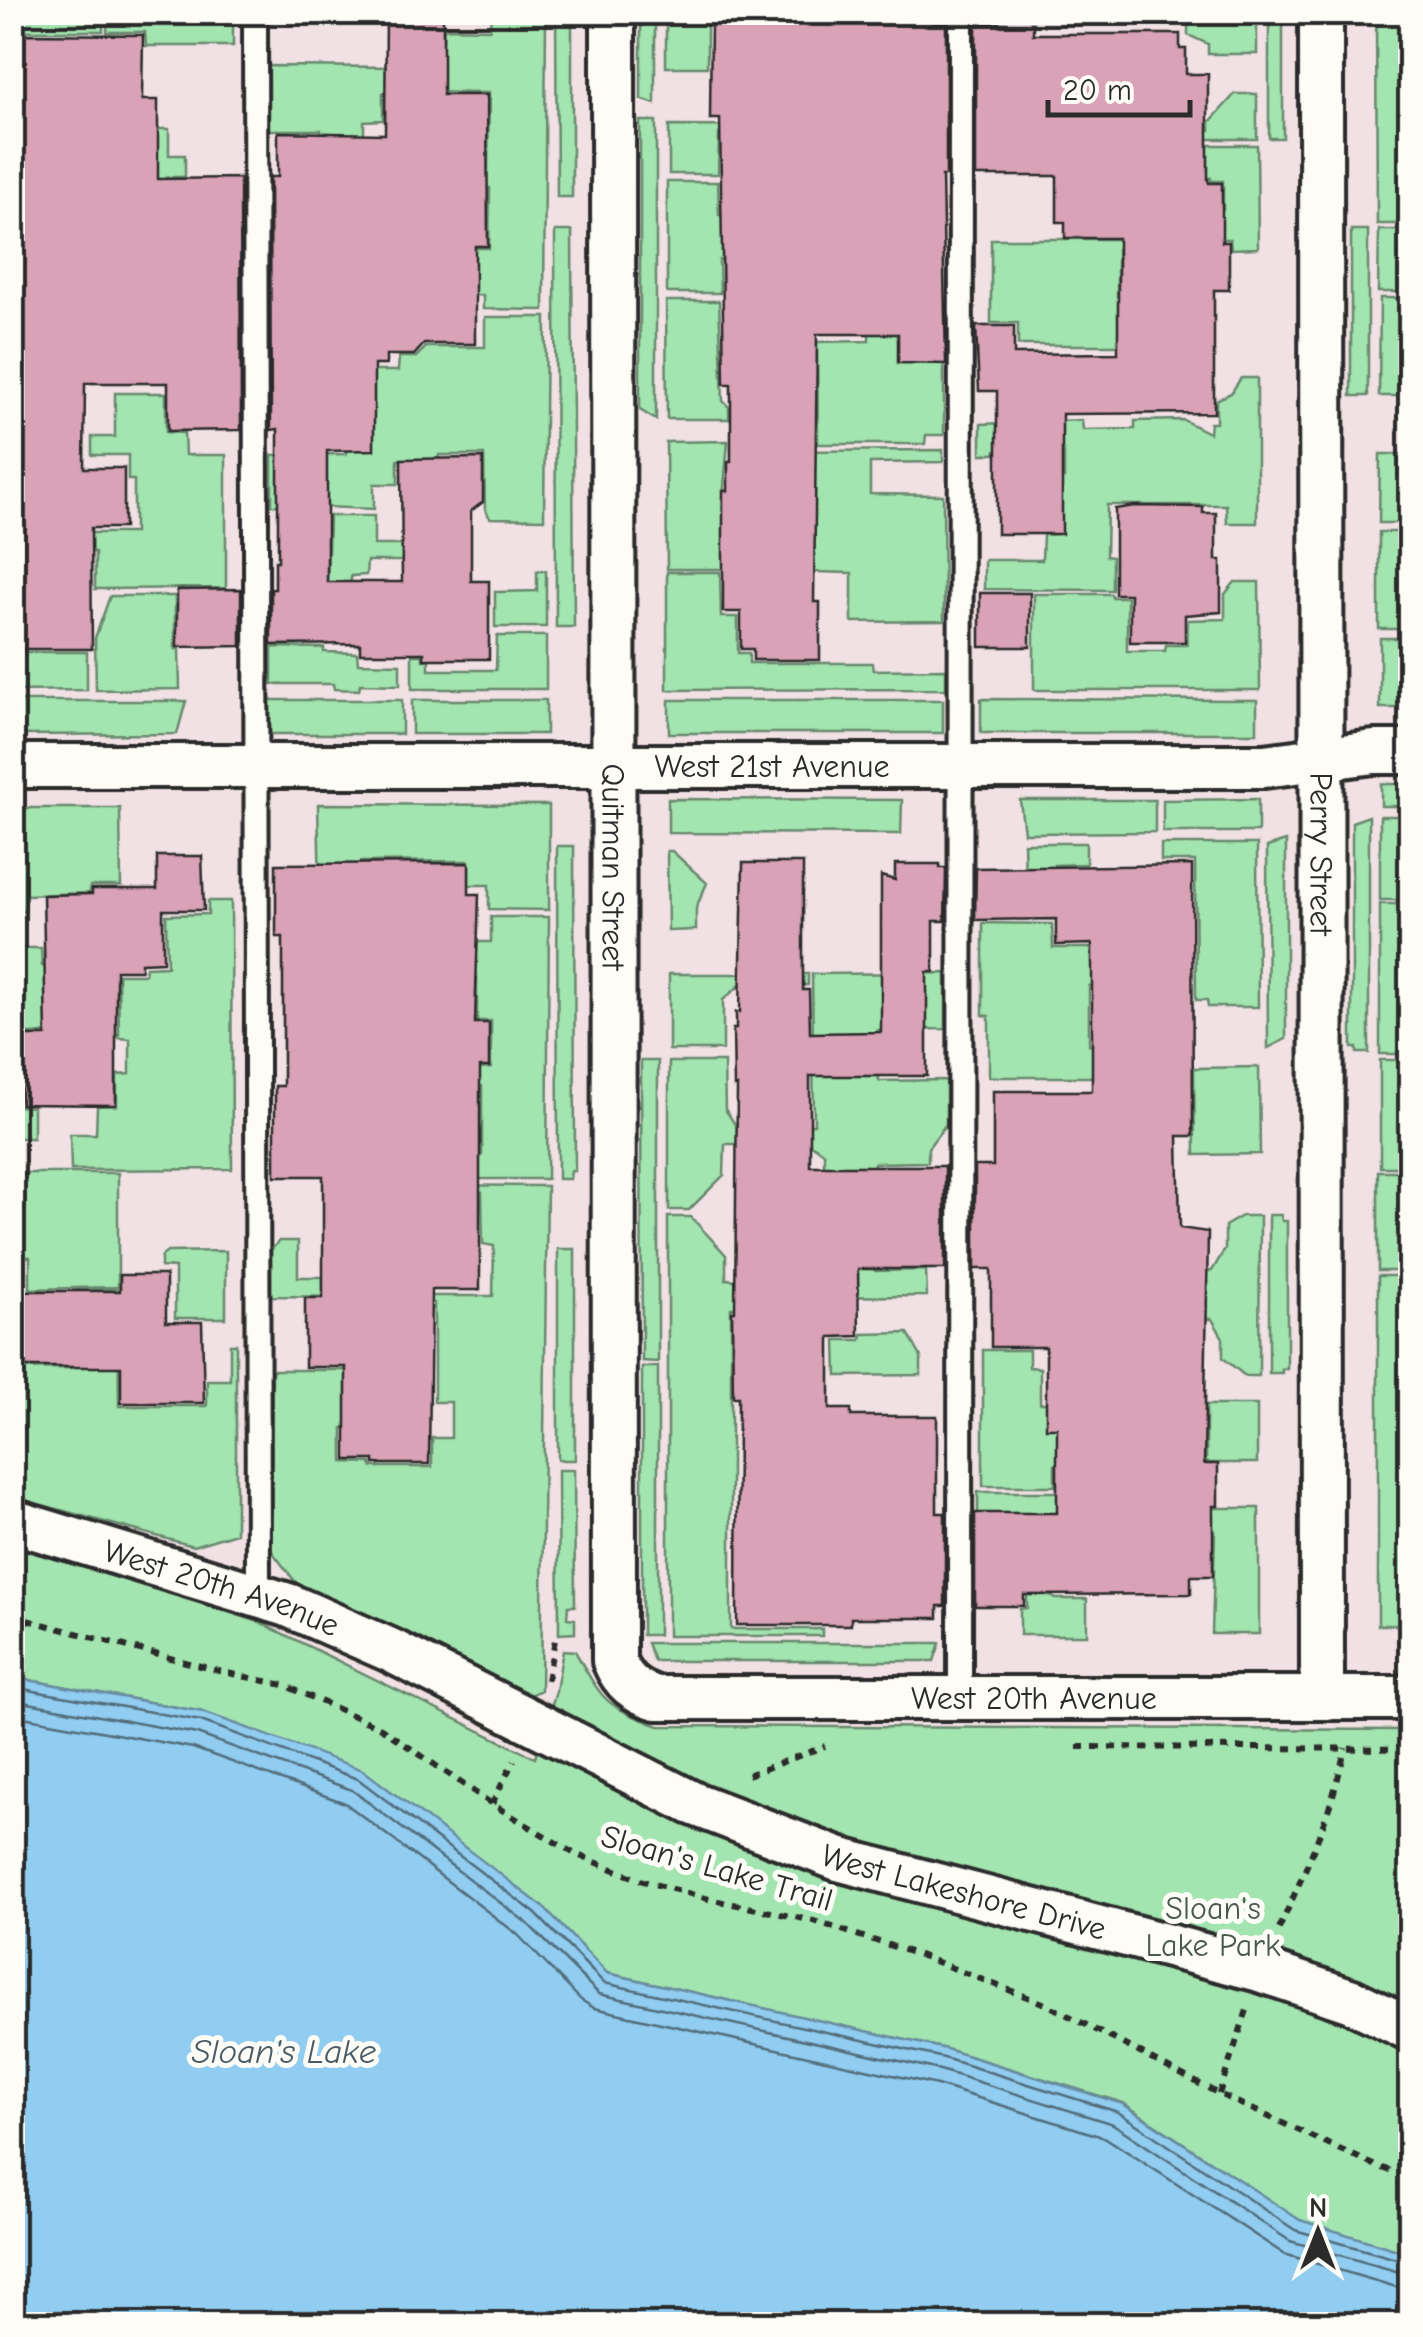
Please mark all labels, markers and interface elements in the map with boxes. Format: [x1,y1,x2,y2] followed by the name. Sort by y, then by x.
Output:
[1048,55,1190,117] scale bar
[1063,73,1132,108] text: 20 m
[655,748,889,785] street label: West 21st Avenue
[595,763,632,971] street label: Quitman Street
[1303,772,1340,936] street label: Perry Street
[100,1532,345,1644] street label: West 20th Avenue
[911,1680,1157,1717] street label: West 20th Avenue
[597,1817,837,1919] street label: Sloan's Lake Trail
[816,1836,1110,1947] street label: West Lakeshore Drive
[1146,1890,1281,1964] park label: Sloan's Lake Park
[192,2031,376,2072] water label: Sloan's Lake
[1268,2182,1368,2282] north arrow
[1309,2192,1327,2224] text: N

